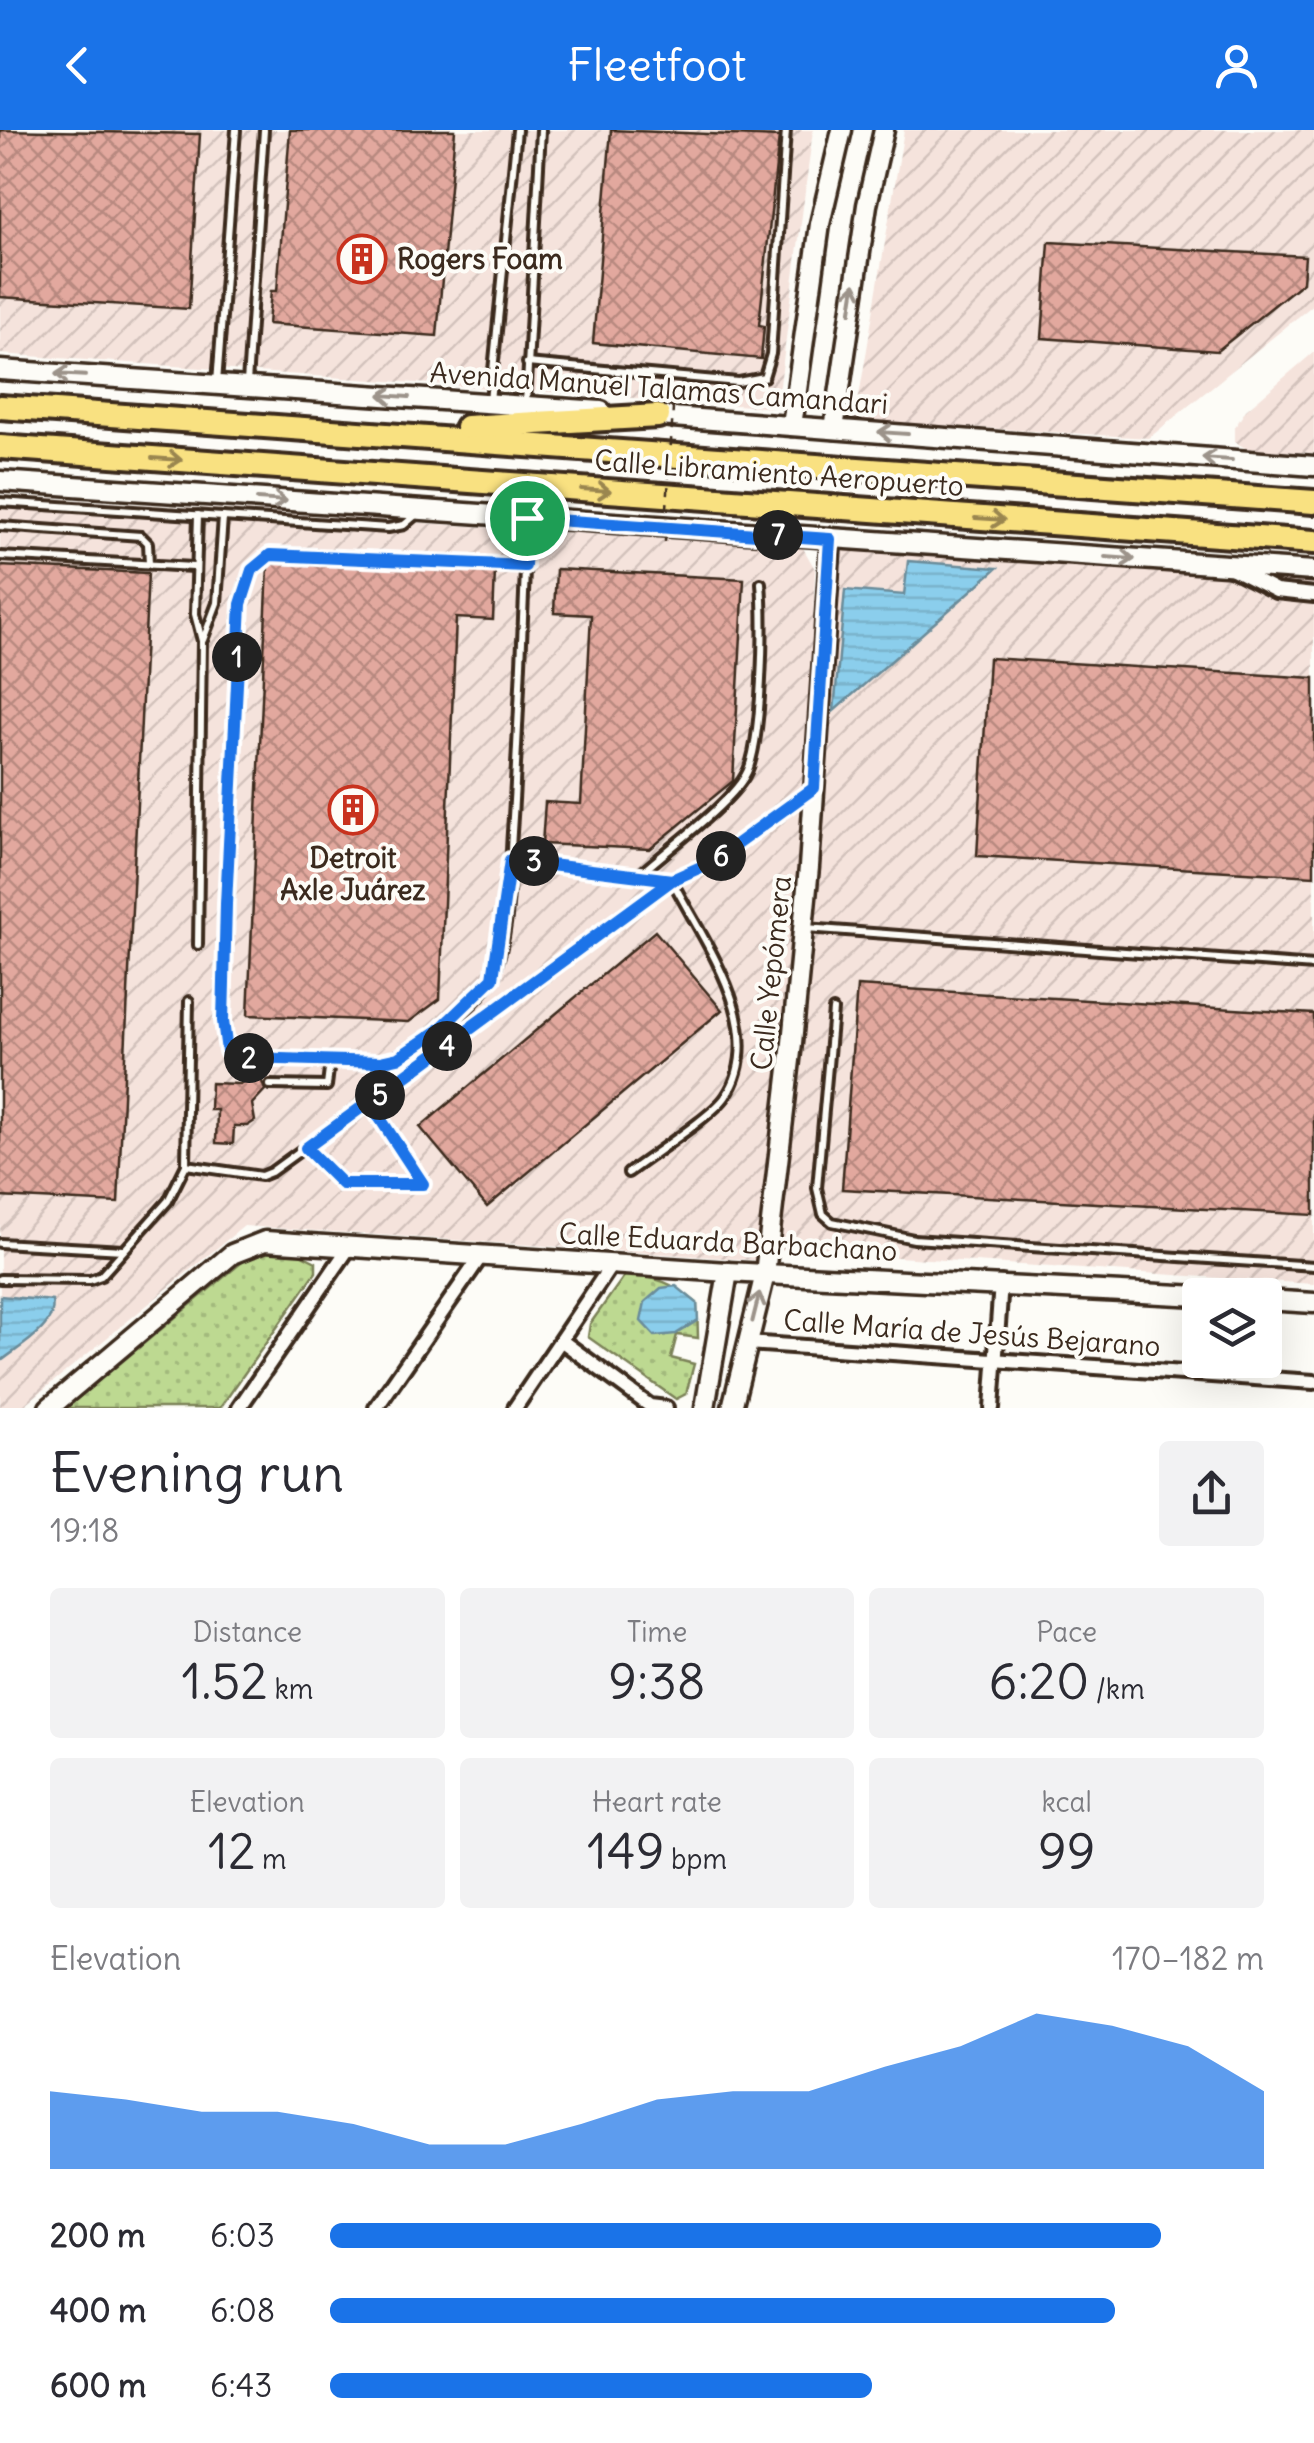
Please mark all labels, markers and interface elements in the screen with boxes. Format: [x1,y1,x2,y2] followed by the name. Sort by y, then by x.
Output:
[568,37,746,93] text: Fleetfoot
[50,38,105,93] icon: back
[1209,38,1264,93] icon: person
[336,233,388,285] building icon: Rogers Foam
[397,241,563,277] place label: Rogers Foam
[844,282,862,314] one-way arrow
[429,354,889,422] street label: Avenida Manuel Talamas Camandari
[54,365,86,384] one-way arrow
[379,386,411,405] one-way arrow
[877,424,909,443] one-way arrow
[593,442,965,504] street label: Calle Libramiento Aeropuerto
[151,449,183,468] one-way arrow
[1201,449,1233,468] one-way arrow
[485,476,570,561] pin
[579,481,611,500] one-way arrow
[255,491,287,510] one-way arrow
[500,491,555,546] icon: arrive
[973,509,1005,528] one-way arrow
[753,510,803,560] pin: 7
[771,517,785,553] text: 7
[1103,549,1135,568] one-way arrow
[212,632,262,682] pin: 1
[231,639,243,675] text: 1
[327,784,379,836] building icon: Detroit Axle Juárez
[696,831,746,881] pin: 6
[509,836,559,886] pin: 3
[713,838,729,874] text: 6
[280,840,426,908] place label: Detroit Axle Juárez
[526,843,542,879] text: 3
[743,874,799,1072] street label: Calle Yepómera
[422,1021,472,1071] pin: 4
[439,1028,455,1064] text: 4
[224,1033,274,1083] pin: 2
[241,1040,257,1076] text: 2
[355,1070,405,1120] pin: 5
[372,1077,388,1113] text: 5
[558,1215,898,1269] street label: Calle Eduarda Barbachano
[1182,1278,1282,1378] map controls
[1182,1278,1282,1378] button: layers
[748,1292,766,1324] one-way arrow
[782,1302,1162,1364] street label: Calle María de Jesús Bejarano
[50,1438,344,1507] text: Evening run
[1159,1441,1264,1546] button: share
[50,1510,119,1551] text: 19:18
[193,1614,302,1650] text: Distance
[627,1614,687,1650] text: Time
[1036,1614,1097,1650] text: Pace
[181,1650,268,1713] text: 1.52
[608,1650,706,1713] text: 9:38
[989,1650,1089,1713] text: 6:20
[268,1671,313,1707] text: km
[1089,1671,1145,1707] text: /km
[190,1784,305,1820] text: Elevation
[592,1784,722,1820] text: Heart rate
[1041,1784,1092,1820] text: kcal
[208,1820,255,1883] text: 12
[587,1820,664,1883] text: 149
[1038,1820,1095,1883] text: 99
[255,1841,287,1877] text: m
[664,1841,727,1877] text: bpm
[50,1938,181,1979] text: Elevation
[1112,1938,1264,1979] text: 170–182 m
[50,2215,145,2256] text: 200 m
[210,2215,275,2256] text: 6:03
[50,2290,146,2331] text: 400 m
[210,2290,275,2331] text: 6:08
[50,2365,146,2406] text: 600 m
[210,2365,272,2406] text: 6:43

